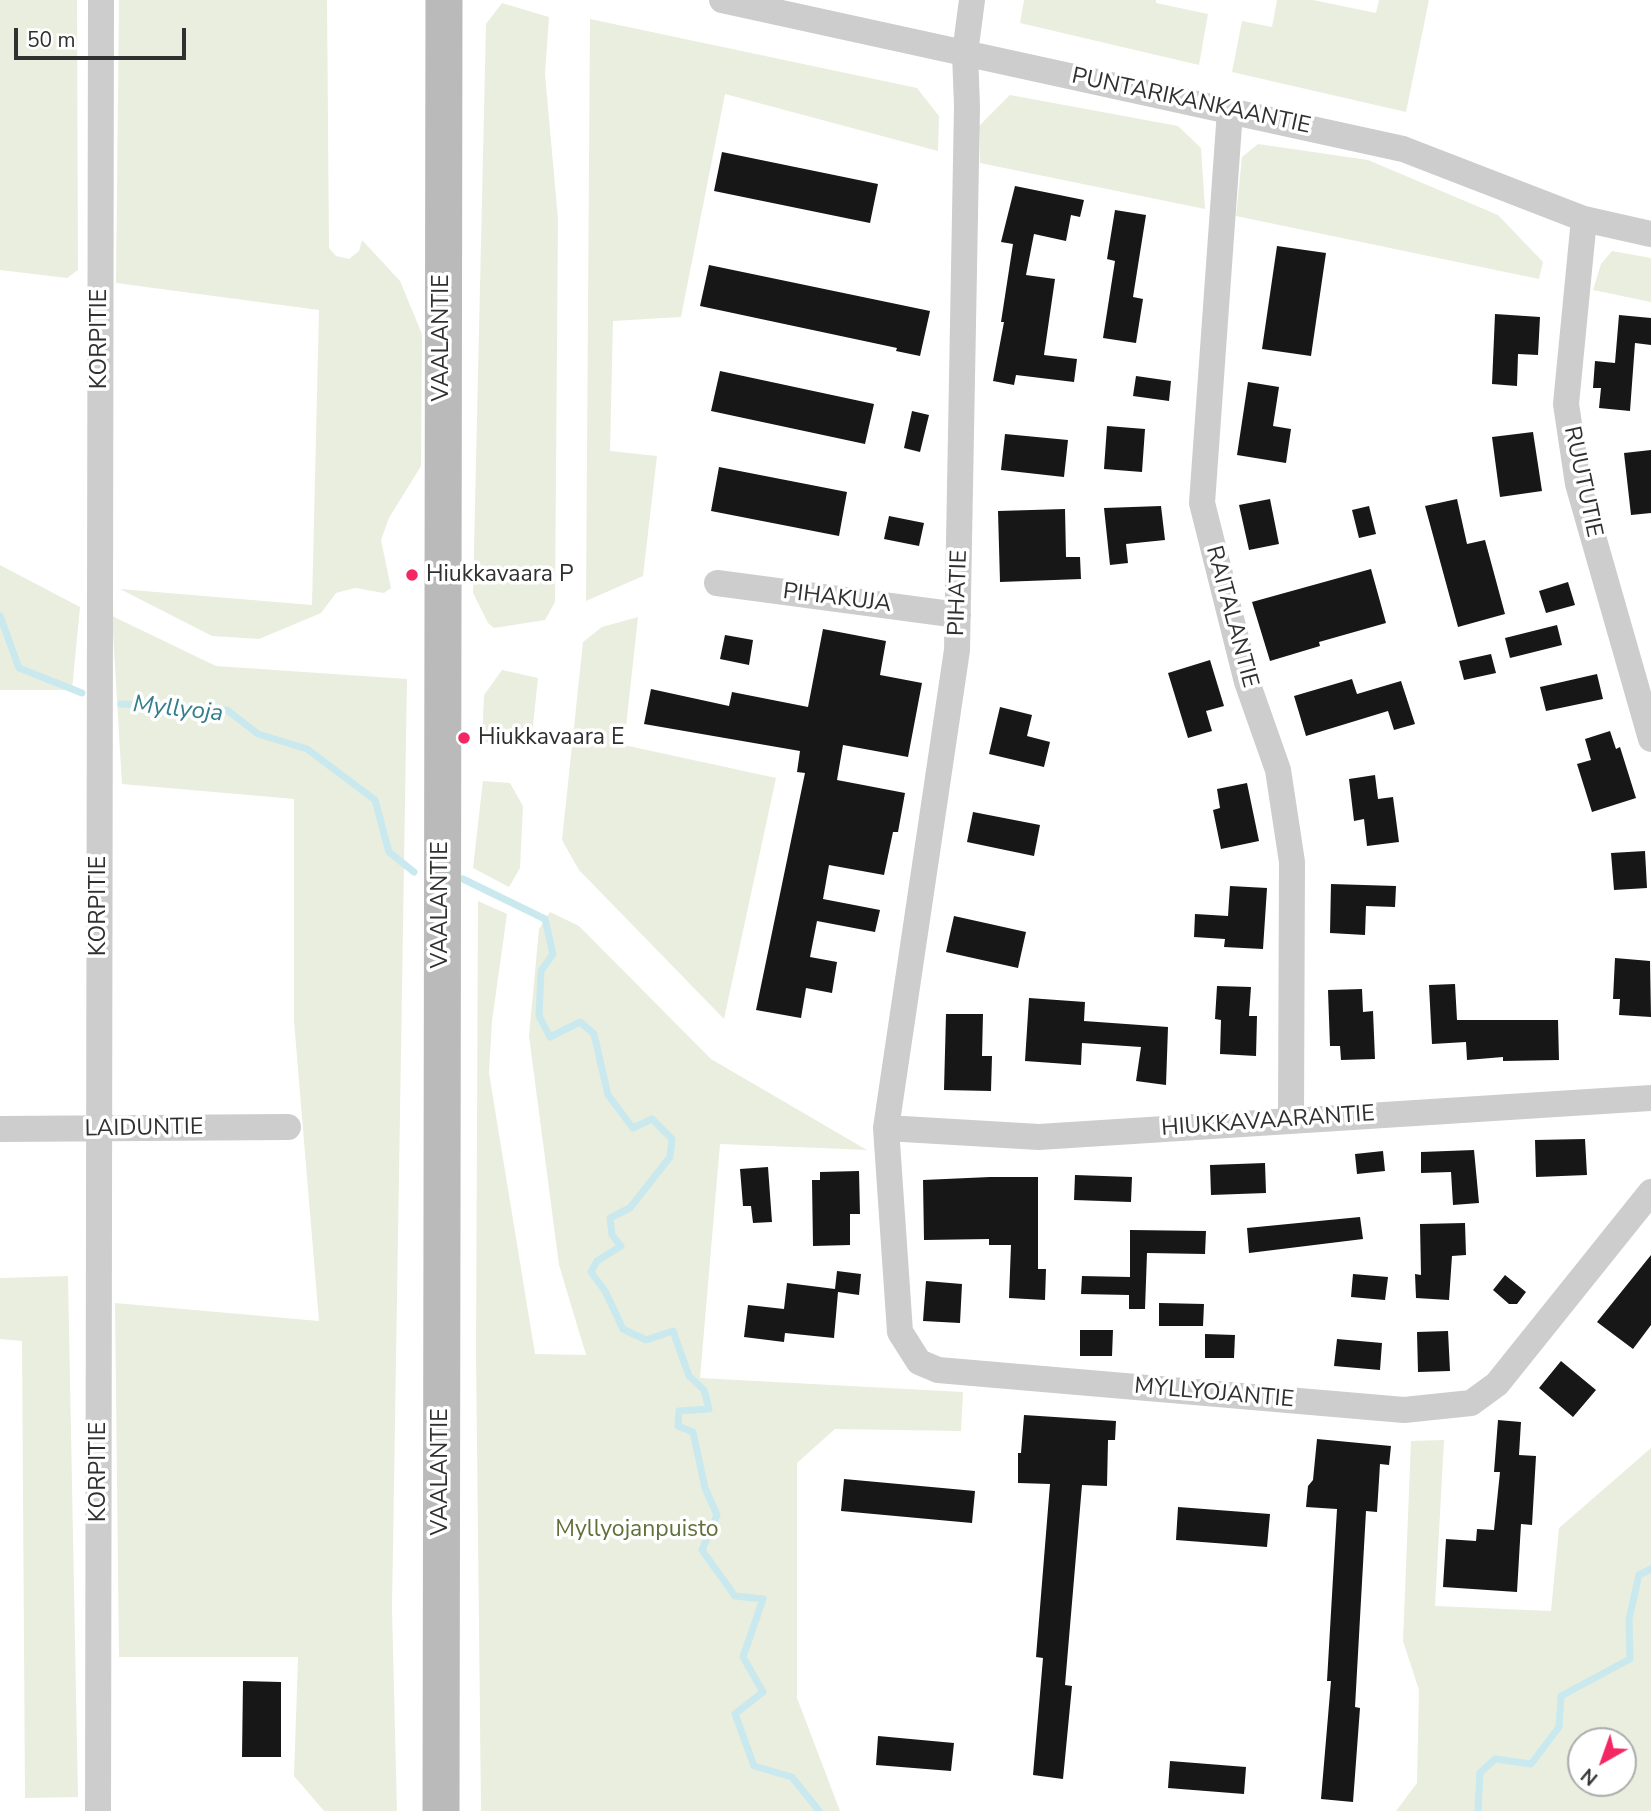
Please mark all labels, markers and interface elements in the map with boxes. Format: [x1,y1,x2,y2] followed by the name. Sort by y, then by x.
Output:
[18,14,189,58] scale bar
[27,26,76,54] text: 50 m
[1069,63,1313,141] street label: PUNTARIKANKAANTIE
[428,274,456,402] street label: VAALANTIE
[86,289,114,389] street label: KORPITIE
[1557,424,1607,540] street label: RUUTUTIE
[1199,543,1263,691] street label: RAITALANTIE
[944,549,974,637] street label: PIHATIE
[426,561,573,589] place label: Hiukkavaara P
[404,567,420,583] marker: Hiukkavaara P
[781,579,893,619] street label: PIHAKUJA
[131,691,225,729] water label: Myllyoja
[478,724,624,752] place label: Hiukkavaara E
[456,730,472,746] marker: Hiukkavaara E
[427,841,455,969] street label: VAALANTIE
[85,856,113,956] street label: KORPITIE
[1160,1101,1376,1143] street label: HIUKKAVAARANTIE
[84,1114,204,1144] street label: LAIDUNTIE
[1133,1373,1295,1415] street label: MYLLYOJANTIE
[427,1408,455,1536] street label: VAALANTIE
[85,1422,113,1522] street label: KORPITIE
[555,1516,719,1544] park label: Myllyojanpuisto
[1567,1727,1637,1797] north arrow
[1576,1762,1604,1791] text: N

